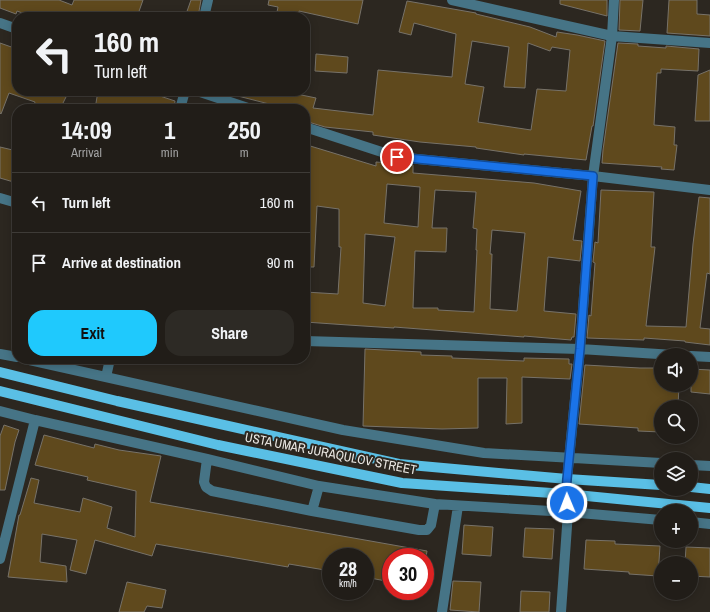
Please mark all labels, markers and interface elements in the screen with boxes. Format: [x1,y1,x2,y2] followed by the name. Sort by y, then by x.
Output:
[94,23,159,61] text: 160 m
[28,28,80,80] icon: left
[94,59,147,84] text: Turn left
[61,114,112,146] text: 14:09
[164,114,175,146] text: 1
[228,114,261,146] text: 250
[380,140,414,174] pin
[71,144,102,161] text: Arrival
[161,144,179,161] text: min
[240,144,249,161] text: m
[386,146,408,168] icon: arrive
[28,192,50,214] icon: left
[62,192,110,213] text: Turn left
[260,192,294,213] text: 160 m
[28,252,50,274] icon: arrive
[62,252,181,273] text: Arrive at destination
[267,252,294,273] text: 90 m
[28,310,157,356] button: Exit
[165,310,294,356] button: Share
[654,348,698,600] map controls
[654,348,698,392] button: sound
[654,400,698,444] button: search
[244,428,419,479] street label: USTA UMAR JURAQULOV STREET
[654,452,698,496] button: layers
[546,482,588,524] position arrow
[654,504,698,548] button: +
[382,548,434,600] speed limit sign: 30
[339,555,357,582] text: 28
[654,556,698,600] button: −
[339,577,357,590] text: km/h

